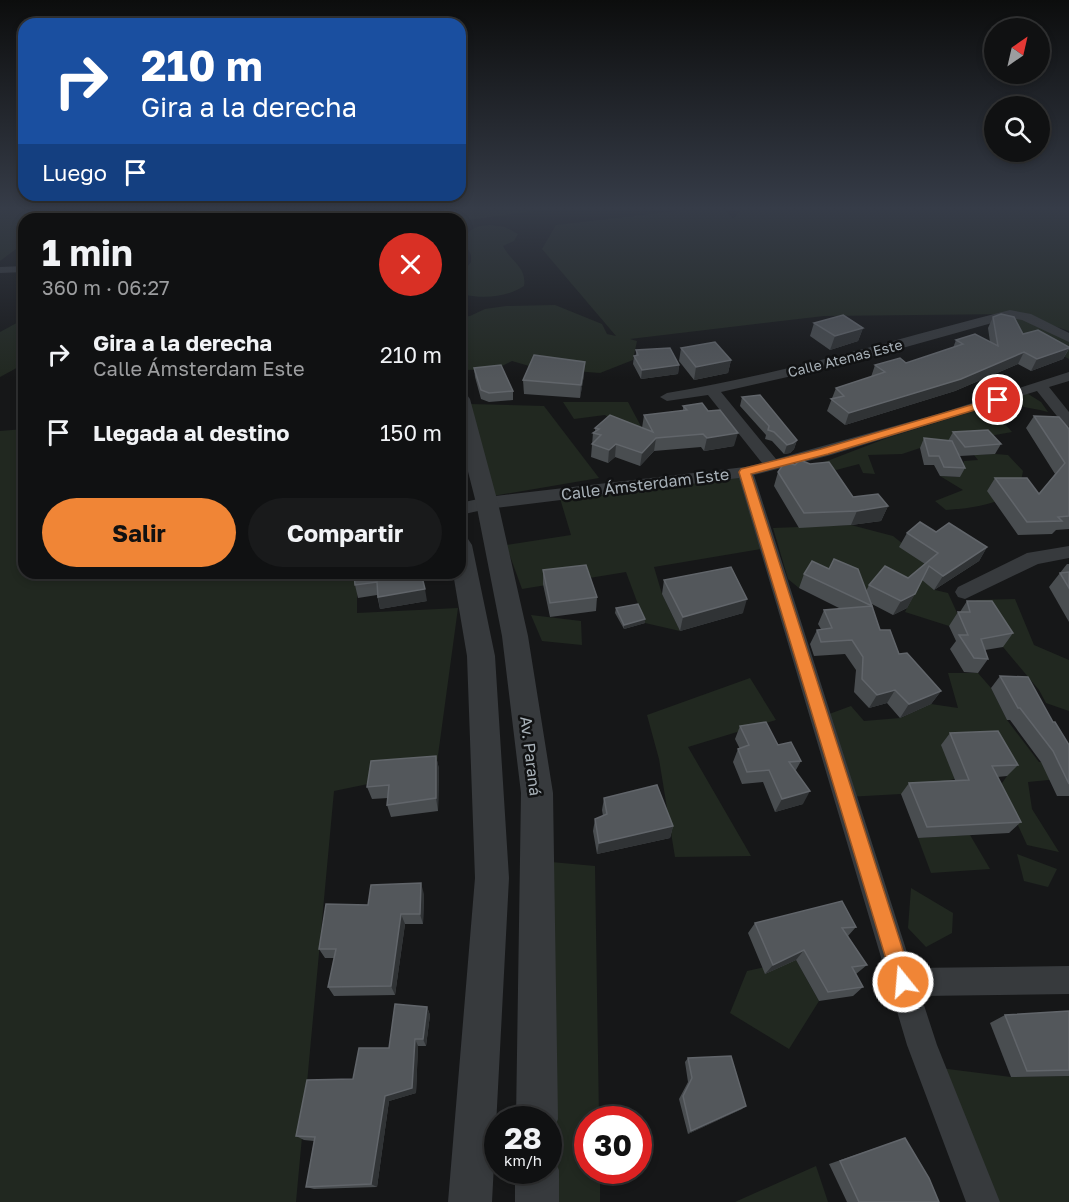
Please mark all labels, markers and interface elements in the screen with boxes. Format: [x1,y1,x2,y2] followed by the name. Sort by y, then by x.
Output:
[984,18,1050,84] north arrow
[984,18,1050,162] map controls
[141,40,263,90] text: 210 m
[42,42,120,120] icon: right
[141,91,357,123] text: Gira a la derecha
[984,96,1050,162] button: search
[119,156,152,189] icon: arrive
[42,159,107,186] text: Luego
[42,231,133,274] text: 1 min
[379,233,442,296] button: close
[42,275,170,299] text: 360 m · 06:27
[93,329,272,356] text: Gira a la derecha
[786,336,904,380] street label: Calle Atenas Este
[42,338,75,371] icon: right
[380,341,442,368] text: 210 m
[93,356,305,380] text: Calle Ámsterdam Este
[972,374,1023,425] pin
[981,383,1014,416] icon: arrive
[42,416,75,449] icon: arrive
[93,419,290,446] text: Llegada al destino
[380,419,442,446] text: 150 m
[560,464,730,504] street label: Calle Ámsterdam Este
[42,498,236,567] button: Salir
[248,498,442,567] button: Compartir
[516,715,546,797] street label: Av. Paraná
[871,950,935,1014] position arrow
[574,1106,652,1184] speed limit sign: 30
[504,1120,542,1156] text: 28
[504,1151,542,1169] text: km/h

